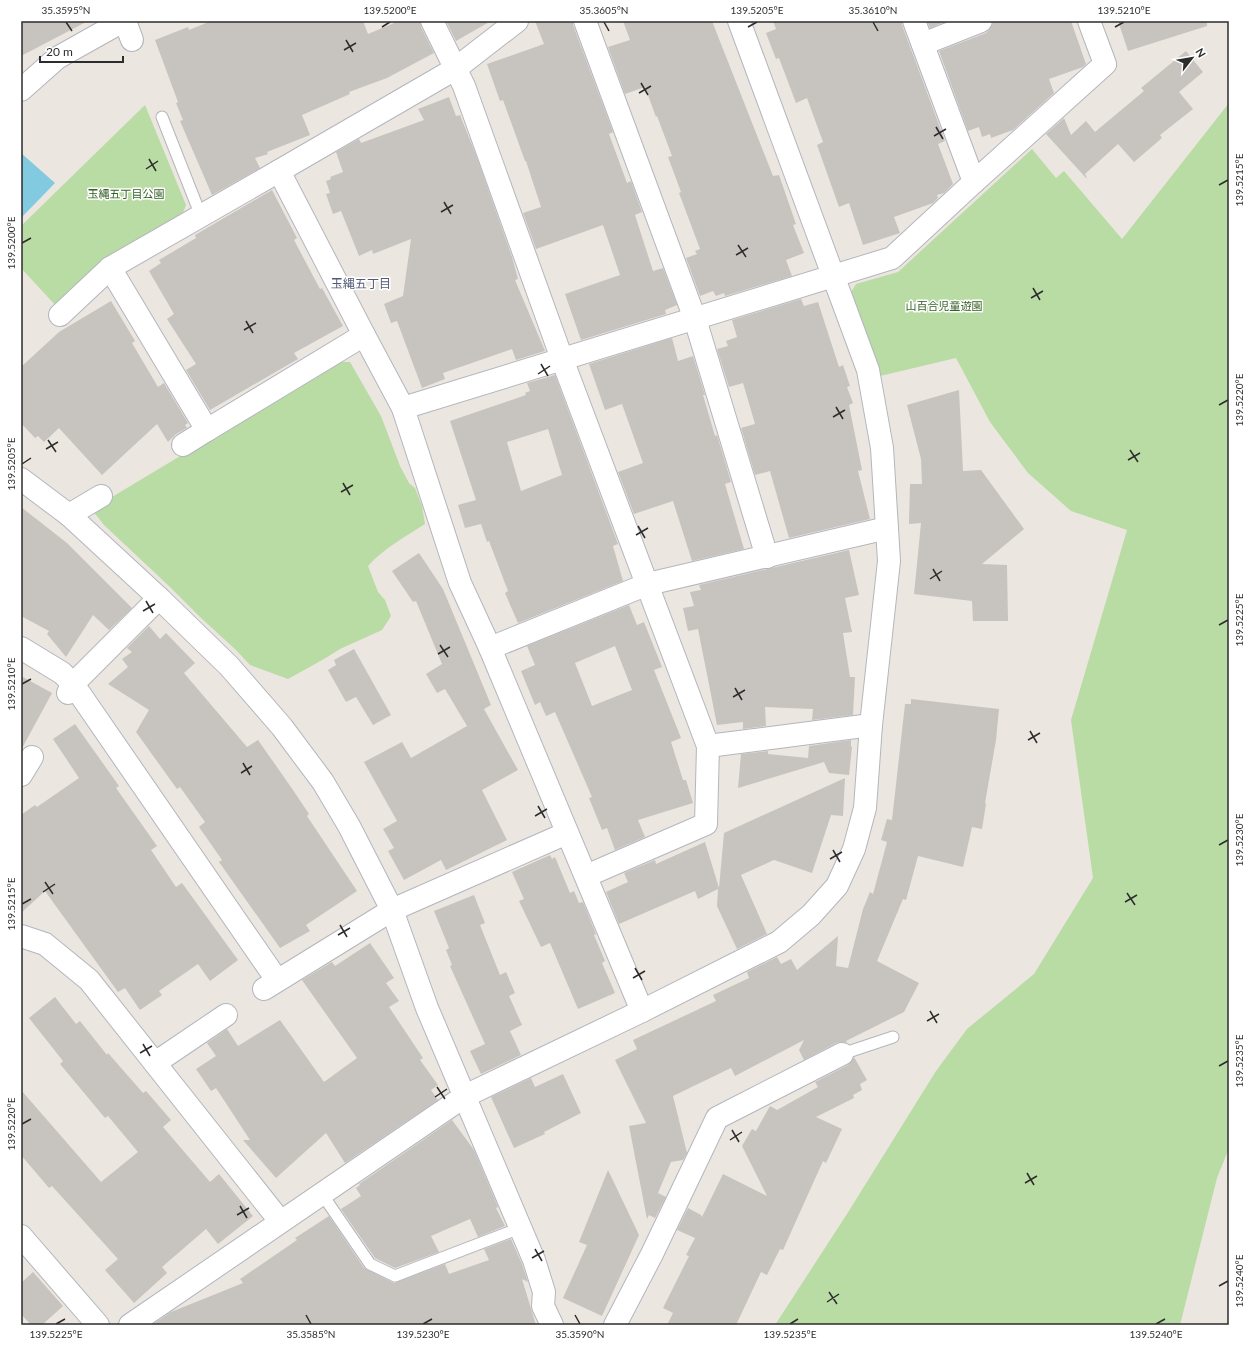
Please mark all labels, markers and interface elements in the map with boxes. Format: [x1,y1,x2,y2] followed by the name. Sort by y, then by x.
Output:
[42,4,90,16] text: 35.3595°N
[364,4,417,16] text: 139.5200°E
[580,4,628,16] text: 35.3605°N
[731,4,784,16] text: 139.5205°E
[849,4,897,16] text: 35.3610°N
[1098,4,1151,16] text: 139.5210°E
[40,38,123,64] scale bar
[1172,38,1212,78] north arrow
[46,44,73,59] text: 20 m
[1193,46,1209,60] text: N
[1233,153,1245,206] text: 139.5215°E
[88,187,165,200] park label: 玉縄五丁目公園
[5,216,17,269] text: 139.5200°E
[331,276,391,291] district label: 玉縄五丁目
[906,299,983,312] park label: 山百合児童遊園
[1233,373,1245,426] text: 139.5220°E
[5,437,17,490] text: 139.5205°E
[1233,593,1245,646] text: 139.5225°E
[5,657,17,710] text: 139.5210°E
[1233,813,1245,866] text: 139.5230°E
[5,877,17,930] text: 139.5215°E
[1233,1034,1245,1087] text: 139.5235°E
[5,1097,17,1150] text: 139.5220°E
[1233,1254,1245,1307] text: 139.5240°E
[30,1328,83,1340] text: 139.5225°E
[287,1328,335,1340] text: 35.3585°N
[397,1328,450,1340] text: 139.5230°E
[556,1328,604,1340] text: 35.3590°N
[764,1328,817,1340] text: 139.5235°E
[1130,1328,1183,1340] text: 139.5240°E

